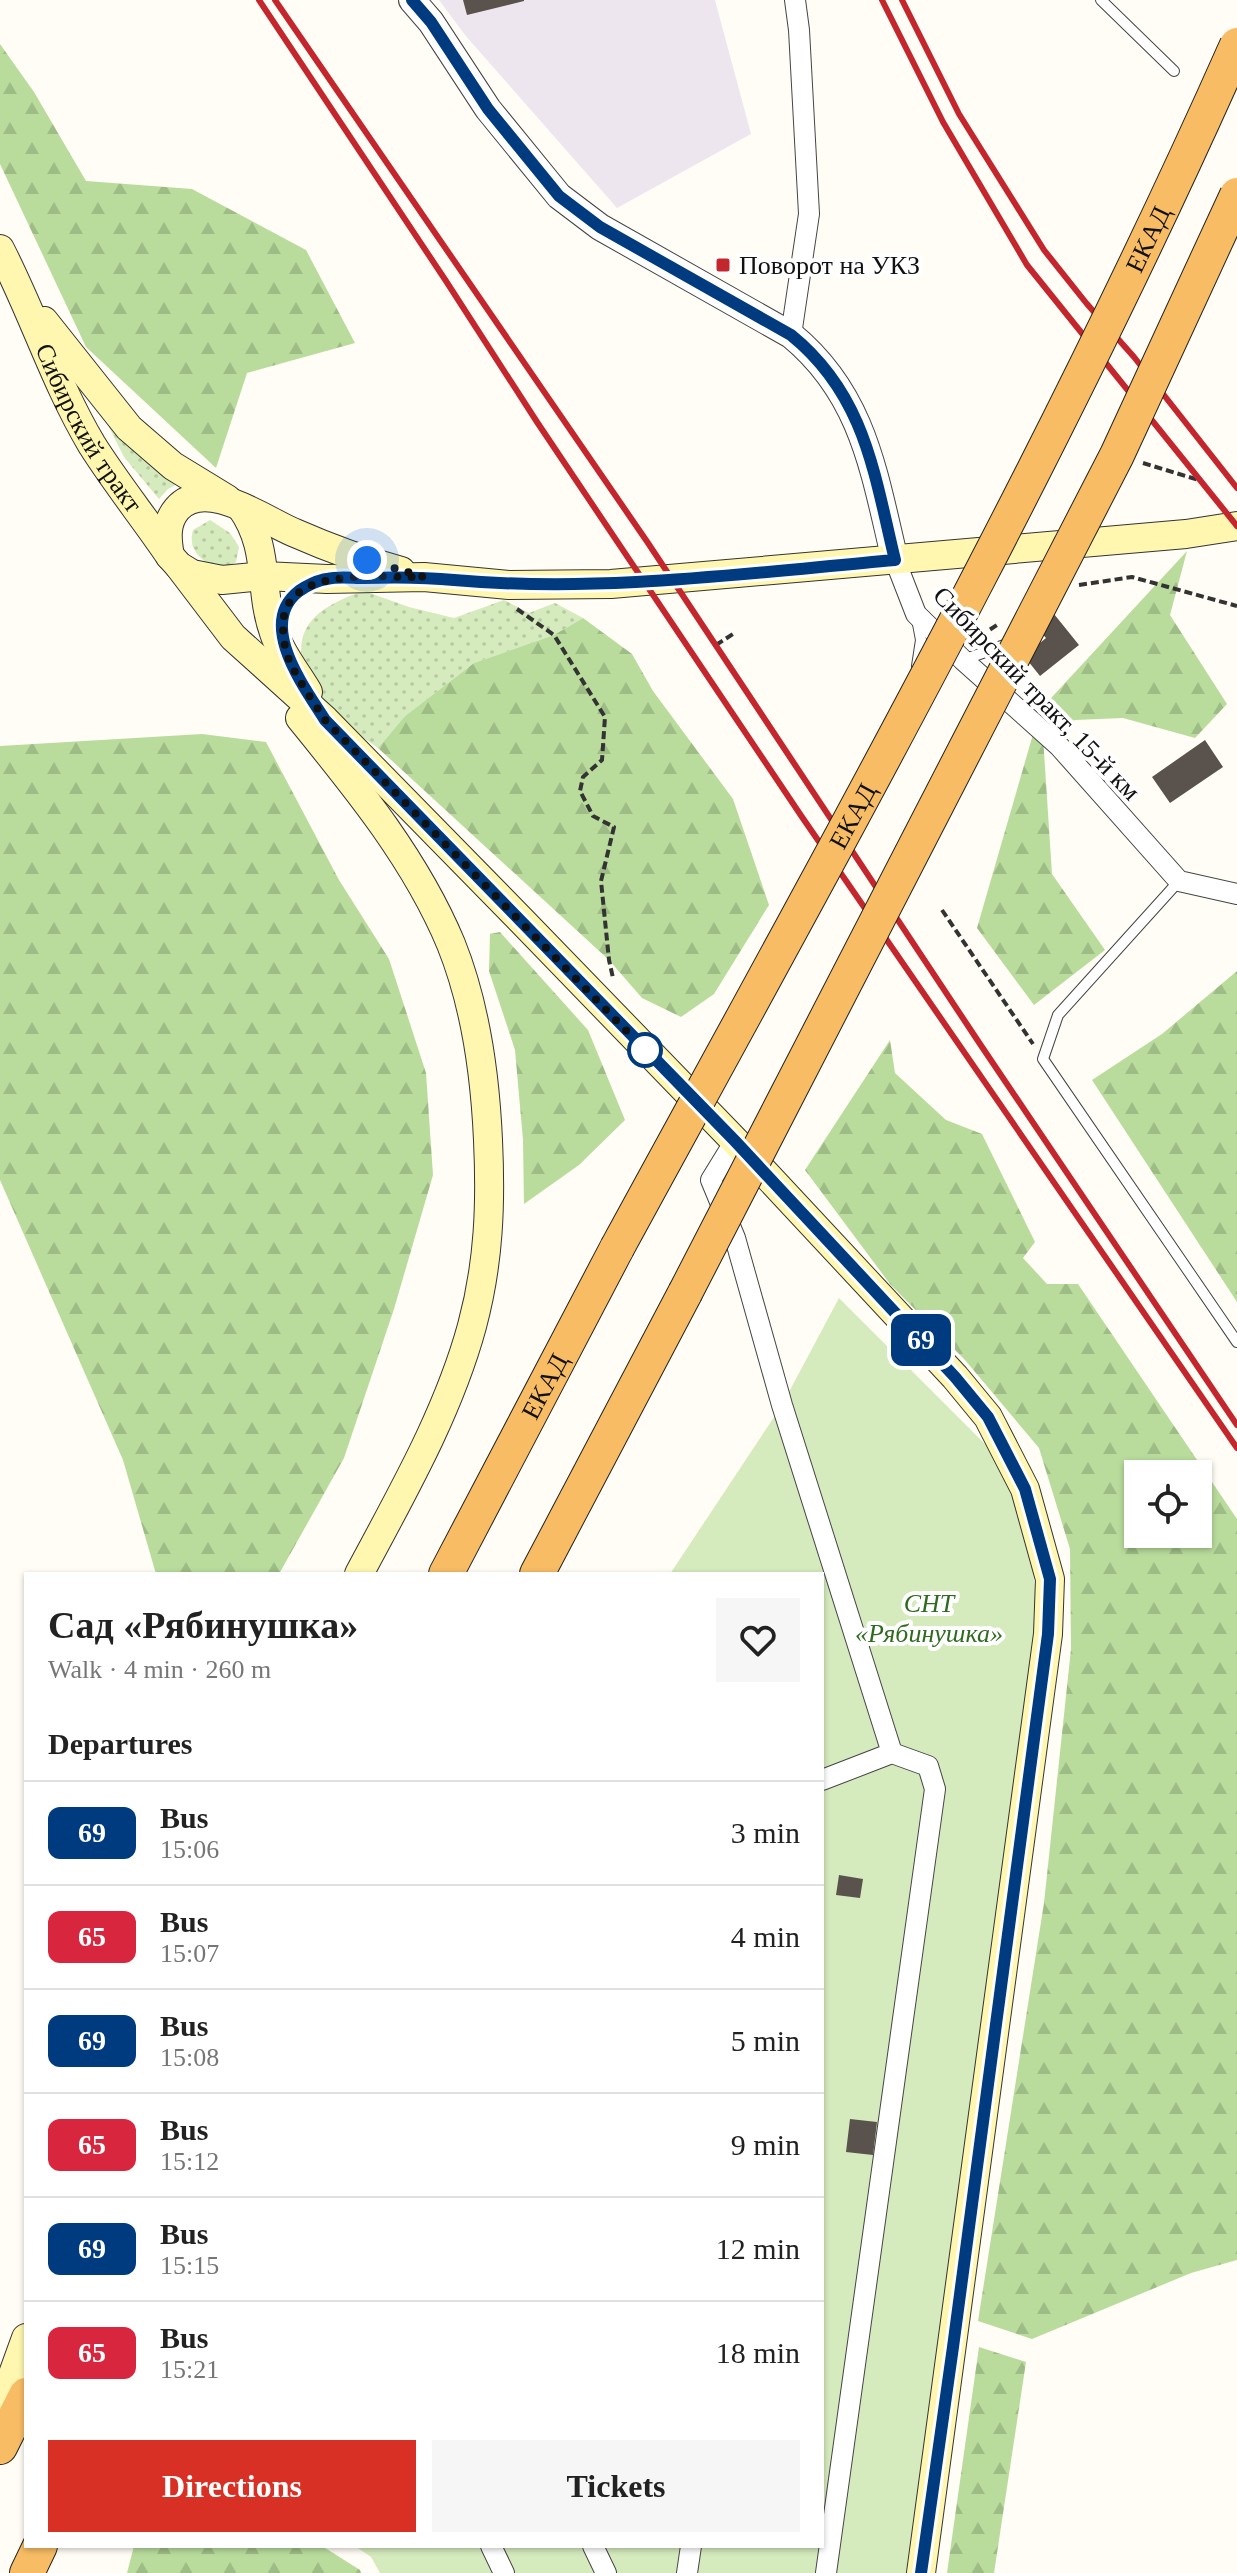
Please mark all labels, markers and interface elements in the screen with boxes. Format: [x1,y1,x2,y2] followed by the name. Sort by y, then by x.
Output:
[1120,201,1176,277] street label: ЕКАД
[739,251,920,280] place label: Поворот на УКЗ
[714,256,732,274] marker: Поворот на УКЗ
[29,339,148,518] street label: Сибирский тракт
[347,540,387,580] your location
[927,581,1146,806] street label: Сибирский тракт, 15-й км
[824,778,882,854] street label: ЕКАД
[628,1033,662,1067] unlabelled marker
[885,1314,957,1366] line badge: 69
[907,1324,935,1355] text: 69
[516,1349,574,1424] street label: ЕКАД
[1124,1460,1212,1548] map controls
[1124,1460,1212,1548] button: locate
[855,1589,1003,1648] park label: СНТ «Рябинушка»
[716,1598,800,1682] button: heart
[48,1604,358,1646] text: Сад «Рябинушка»
[48,1655,271,1684] text: Walk · 4 min · 260 m
[48,1727,192,1760] text: Departures
[160,1801,208,1834] text: Bus
[731,1816,800,1849] text: 3 min
[78,1817,106,1848] text: 69
[160,1835,219,1864] text: 15:06
[160,1905,208,1938] text: Bus
[731,1920,800,1953] text: 4 min
[78,1921,106,1952] text: 65
[160,1939,219,1968] text: 15:07
[160,2009,208,2042] text: Bus
[731,2024,800,2057] text: 5 min
[78,2025,106,2056] text: 69
[160,2043,219,2072] text: 15:08
[160,2113,208,2146] text: Bus
[731,2128,800,2161] text: 9 min
[78,2129,106,2160] text: 65
[160,2147,219,2176] text: 15:12
[160,2217,208,2250] text: Bus
[716,2232,800,2265] text: 12 min
[78,2233,106,2264] text: 69
[160,2251,219,2280] text: 15:15
[160,2321,208,2354] text: Bus
[716,2336,800,2369] text: 18 min
[78,2337,106,2368] text: 65
[160,2355,219,2384] text: 15:21
[48,2440,416,2532] button: Directions
[432,2440,800,2532] button: Tickets

